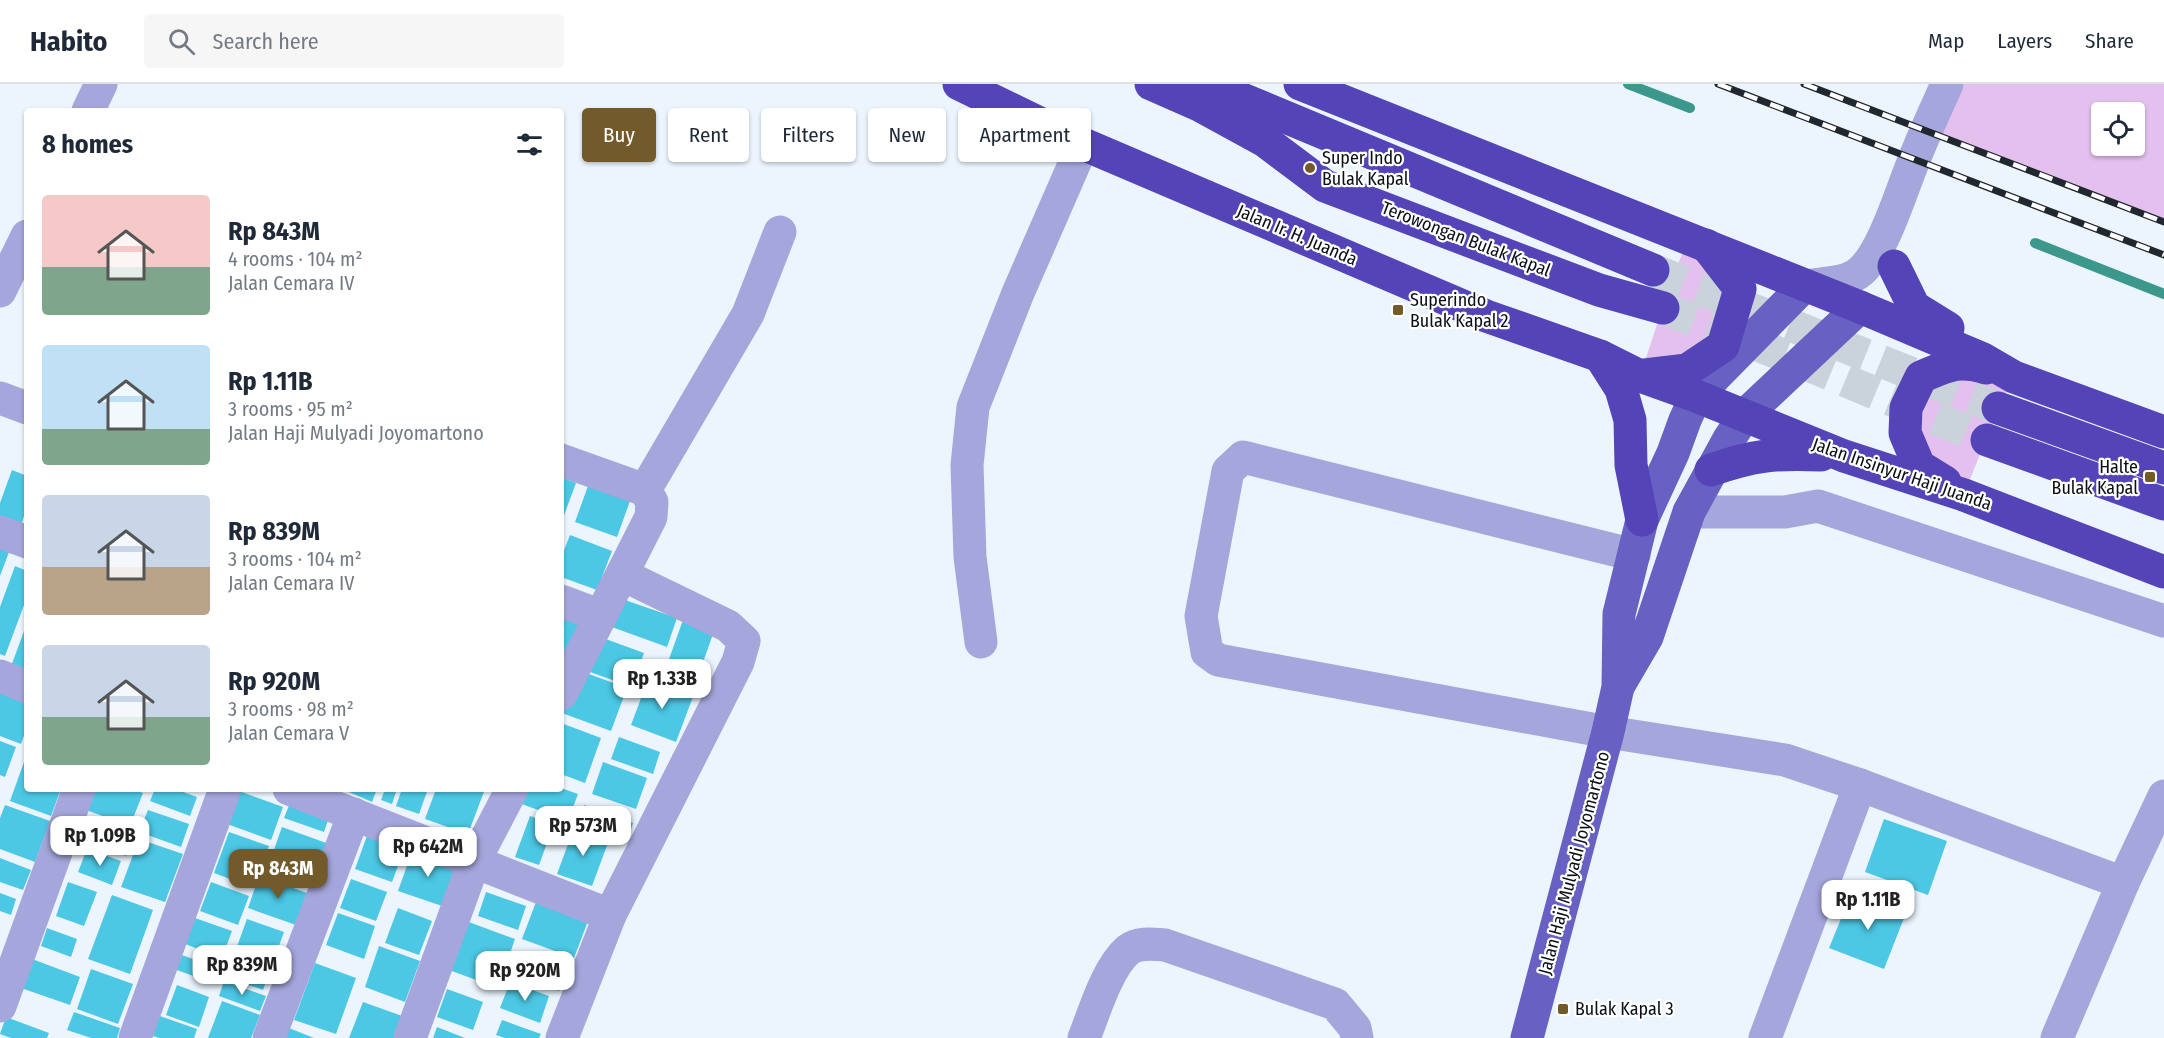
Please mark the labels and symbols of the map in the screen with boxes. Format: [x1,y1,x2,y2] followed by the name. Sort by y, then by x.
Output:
[1322,147,1409,190] place label: Super Indo Bulak Kapal
[1303,161,1317,175] marker: Super Indo Bulak Kapal
[1378,197,1554,281] street label: Terowongan Bulak Kapal
[1234,200,1361,270] street label: Jalan Ir. H. Juanda
[1410,289,1509,332] place label: Superindo Bulak Kapal 2
[1391,303,1405,317] marker: Superindo Bulak Kapal 2
[1809,433,1995,515] street label: Jalan Insinyur Haji Juanda
[2052,456,2138,499] place label: Halte Bulak Kapal
[2143,470,2157,484] marker: Halte Bulak Kapal
[600,659,724,710] pin: Rp 1.33B
[1534,749,1614,977] street label: Jalan Haji Mulyadi Joyomartono
[528,806,638,857] pin: Rp 573M
[38,816,162,867] pin: Rp 1.09B
[373,827,483,878] pin: Rp 642M
[223,849,333,900] pin: Rp 843M
[1806,880,1930,931] pin: Rp 1.11B
[187,945,297,996] pin: Rp 839M
[470,951,580,1002] pin: Rp 920M
[1575,998,1674,1020] place label: Bulak Kapal 3
[1556,1002,1570,1016] marker: Bulak Kapal 3

